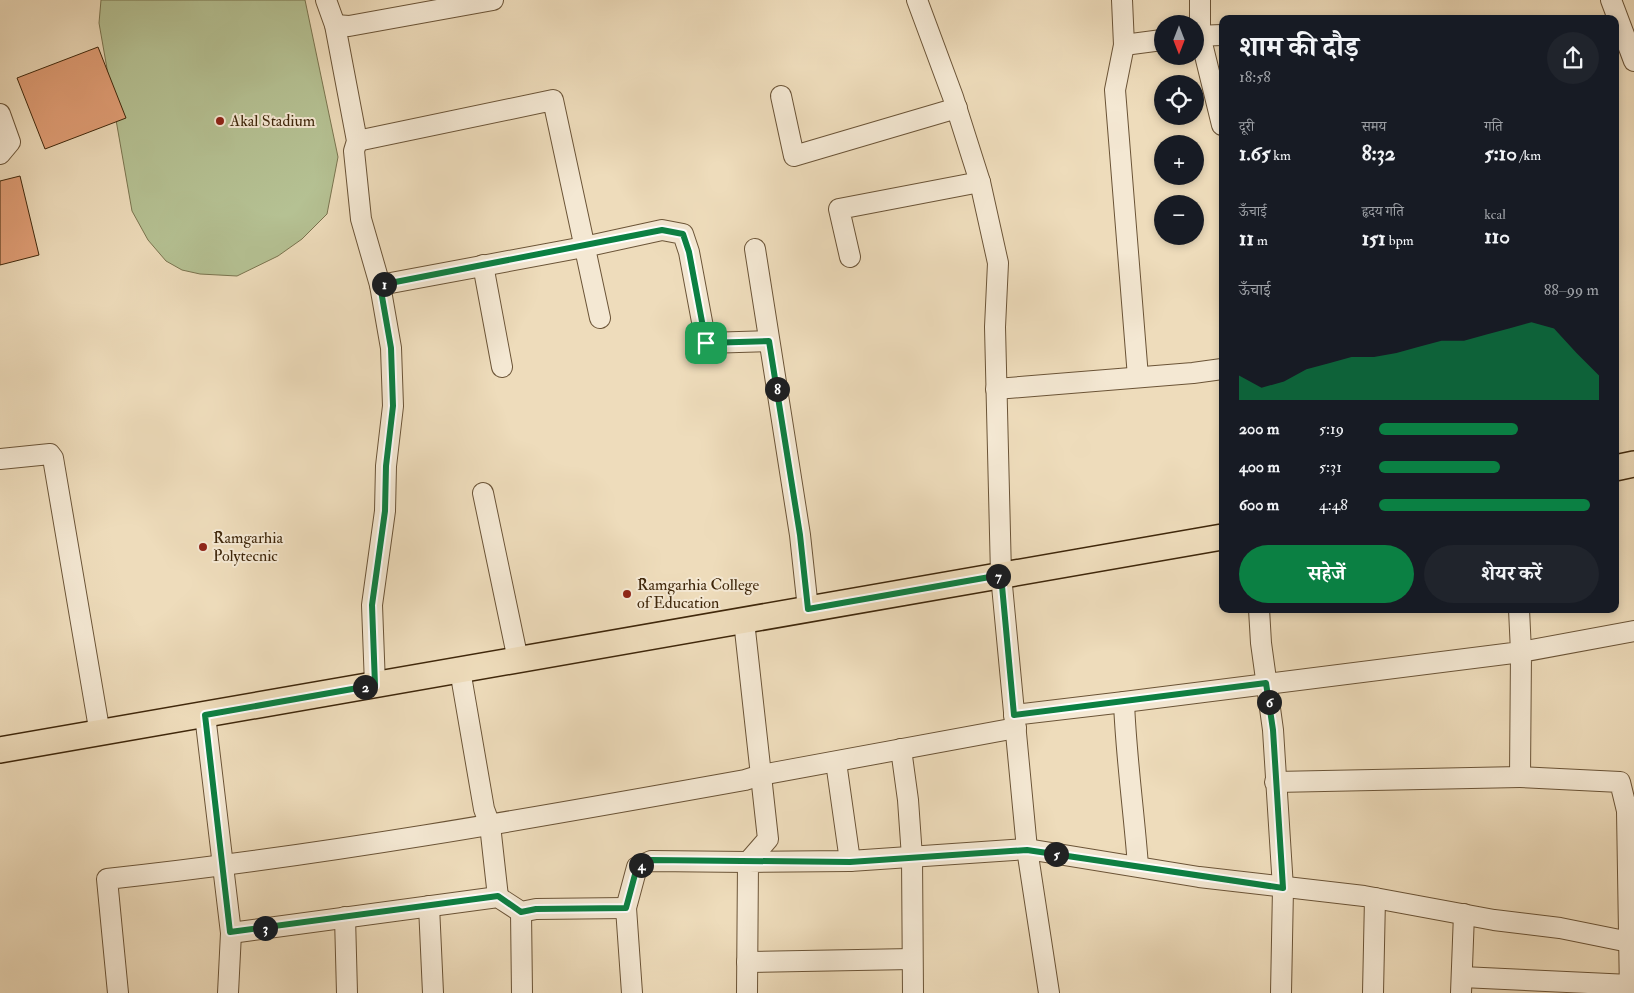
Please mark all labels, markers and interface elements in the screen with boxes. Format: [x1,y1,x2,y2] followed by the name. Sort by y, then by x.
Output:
[1154,15,1204,65] north arrow
[1154,15,1204,245] map controls
[1239,30,1359,65] text: शाम की दौड़
[1547,32,1599,84] button: share
[1239,67,1271,87] text: 18:58
[1154,75,1204,125] button: locate
[229,111,316,131] place label: Akal Stadium
[214,115,226,127] marker: Akal Stadium
[1239,118,1254,135] text: दूरी
[1362,118,1386,135] text: समय
[1484,118,1503,135] text: गति
[1154,135,1204,185] button: +
[1239,140,1270,167] text: 1.65
[1362,140,1395,167] text: 8:32
[1484,140,1517,167] text: 5:10
[1270,147,1291,164] text: km
[1517,147,1541,164] text: /km
[1154,195,1204,245] button: −
[1239,203,1267,220] text: ऊँचाई
[1362,203,1404,220] text: हृदय गति
[1484,206,1506,223] text: kcal
[1484,223,1510,250] text: 110
[1239,225,1254,252] text: 11
[1362,225,1386,252] text: 151
[1254,232,1268,249] text: m
[1386,232,1414,249] text: bpm
[372,272,396,296] pin: 1
[382,276,387,293] text: 1
[1239,280,1271,300] text: ऊँचाई
[1544,280,1599,300] text: 88–99 m
[685,322,727,364] pin
[692,329,720,357] icon: arrive
[764,376,790,402] pin: 8
[774,381,781,398] text: 8
[1239,419,1279,439] text: 200 m
[1319,419,1344,439] text: 5:19
[1239,457,1280,477] text: 400 m
[1319,457,1342,477] text: 5:31
[1239,495,1279,515] text: 600 m
[1319,495,1348,515] text: 4:48
[213,528,283,566] place label: Ramgarhia Polytecnic
[197,541,209,553] marker: Ramgarhia Polytecnic
[1239,545,1414,603] button: सहेजें
[1424,545,1599,603] button: शेयर करें
[986,564,1010,588] pin: 7
[995,568,1002,585] text: 7
[637,575,759,613] place label: Ramgarhia College of Education
[621,588,633,600] marker: Ramgarhia College of Education
[352,674,378,700] pin: 2
[362,679,369,696] text: 2
[1256,690,1282,714] pin: 6
[1266,694,1273,711] text: 6
[1044,842,1068,866] pin: 5
[1053,846,1060,863] text: 5
[628,852,654,878] pin: 4
[638,857,645,874] text: 4
[252,916,278,940] pin: 3
[263,920,268,937] text: 3

